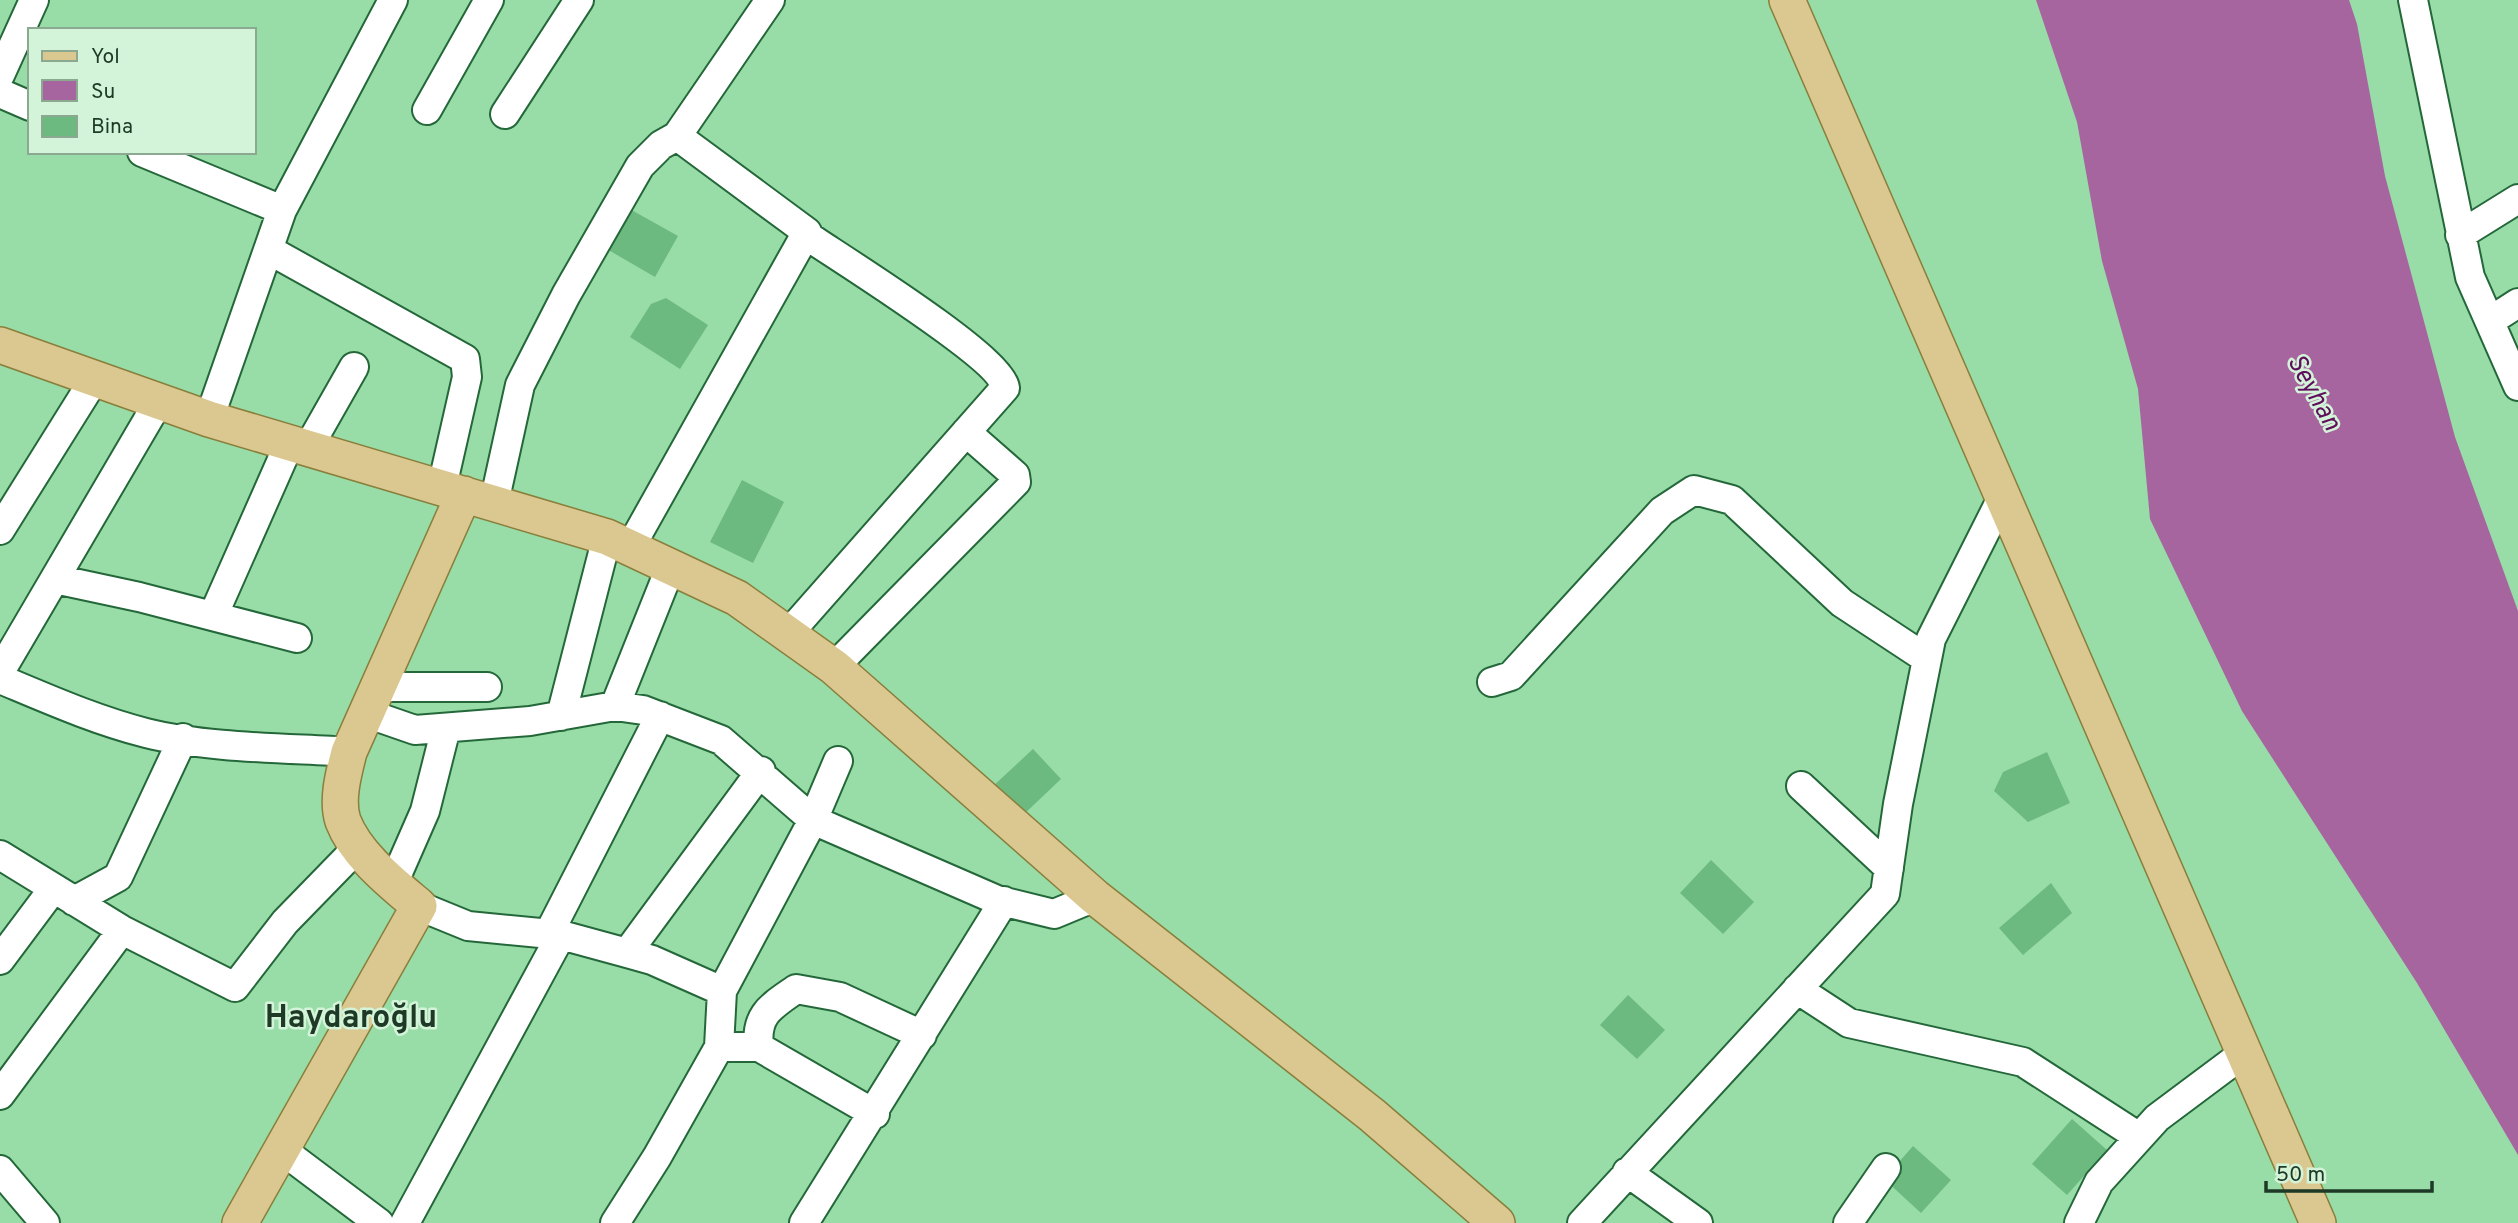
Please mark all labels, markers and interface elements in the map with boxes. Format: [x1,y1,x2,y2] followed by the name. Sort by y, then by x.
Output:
[28,28,256,154] legend
[91,44,120,71] text: Yol
[91,79,115,106] text: Su
[91,114,133,141] text: Bina
[2279,349,2347,437] water label: Seyhan
[265,999,437,1039] district label: Haydaroğlu
[2266,1150,2432,1194] scale bar
[2276,1162,2325,1189] text: 50 m

